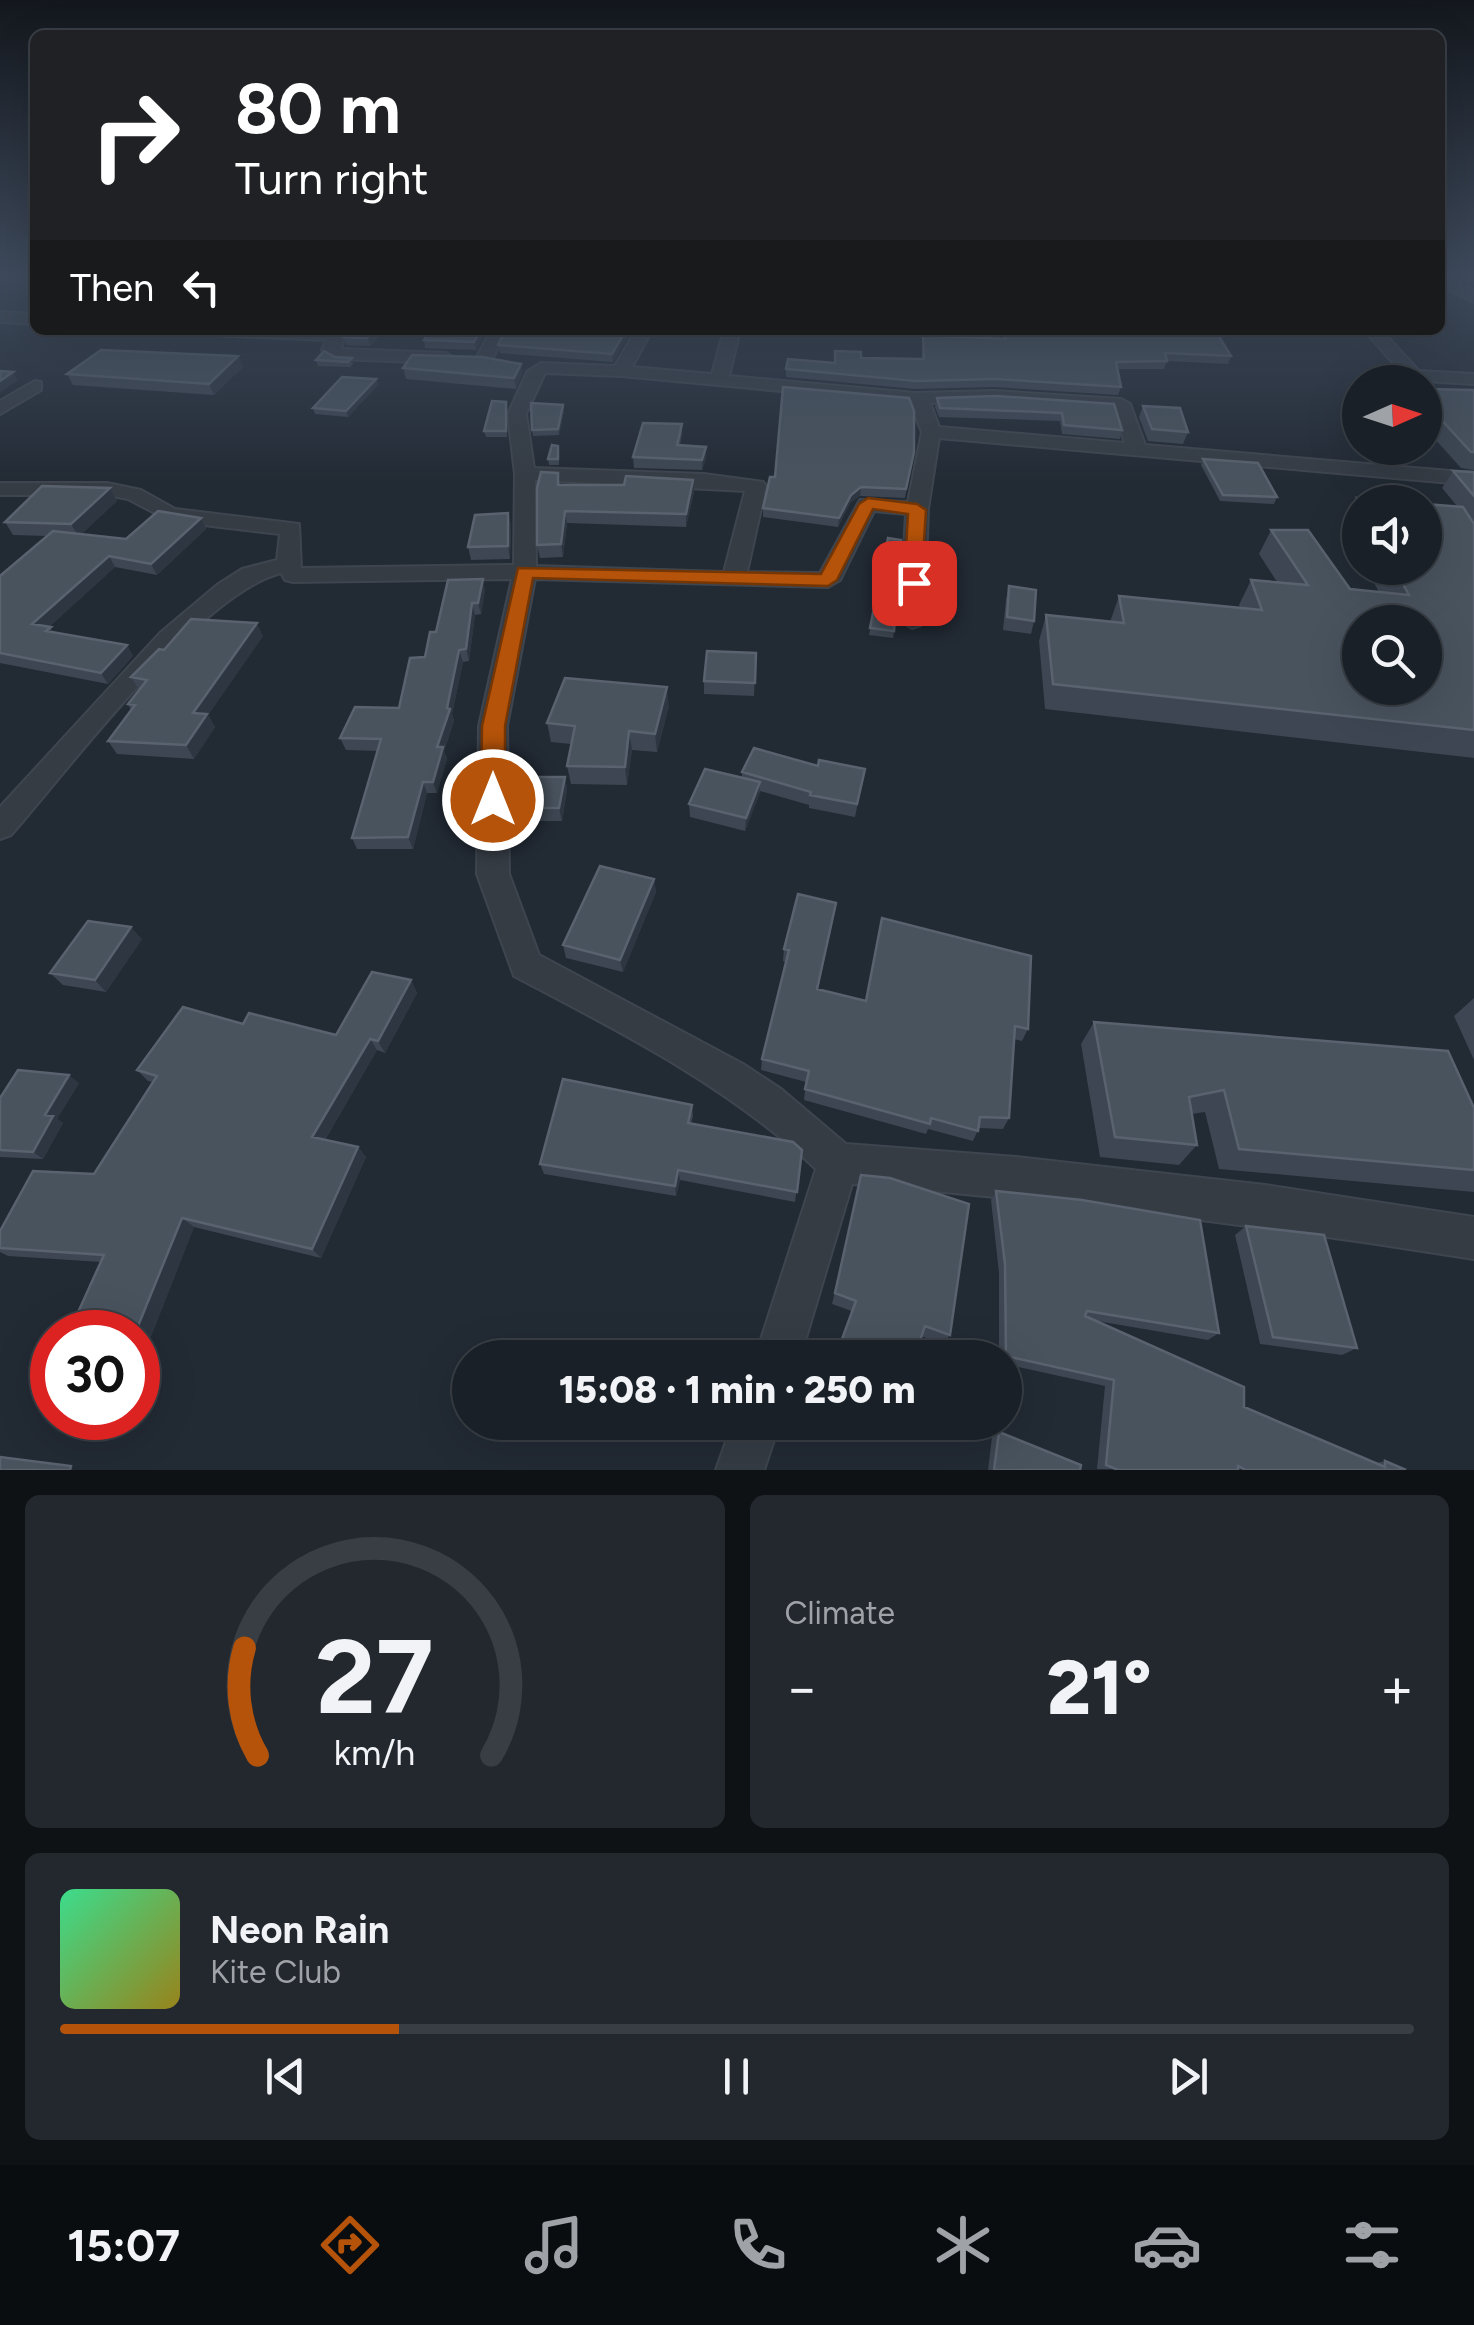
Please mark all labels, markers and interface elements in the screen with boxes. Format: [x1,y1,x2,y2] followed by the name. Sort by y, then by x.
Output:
[235,66,401,151] text: 80 m
[70,70,200,200] icon: right
[235,151,428,205] text: Turn right
[174,260,229,315] icon: left
[70,265,154,311] text: Then
[1342,365,1442,465] north arrow
[1342,365,1442,705] map controls
[1342,485,1442,585] button: sound
[872,541,957,626] pin
[887,556,942,611] icon: arrive
[1342,605,1442,705] button: search
[441,748,545,852] position arrow
[30,1310,160,1440] speed limit sign: 30
[559,1367,915,1413] text: 15:08 · 1 min · 250 m
[785,1594,895,1632] text: Climate
[316,1614,434,1739] text: 27
[1047,1643,1152,1733] text: 21°
[785,1655,819,1721] text: −
[1380,1655,1414,1721] text: +
[334,1731,416,1774] text: km/h
[210,1907,389,1953] text: Neon Rain
[210,1953,341,1991] text: Kite Club
[258,2049,313,2104] icon: previous
[709,2049,764,2104] icon: pause
[1161,2049,1216,2104] icon: next
[315,2210,385,2280] icon: directions
[519,2210,589,2280] icon: music
[723,2210,793,2280] icon: phone
[928,2210,998,2280] icon: climate
[1132,2210,1202,2280] icon: car
[1337,2210,1407,2280] icon: filters
[67,2218,180,2272] text: 15:07

